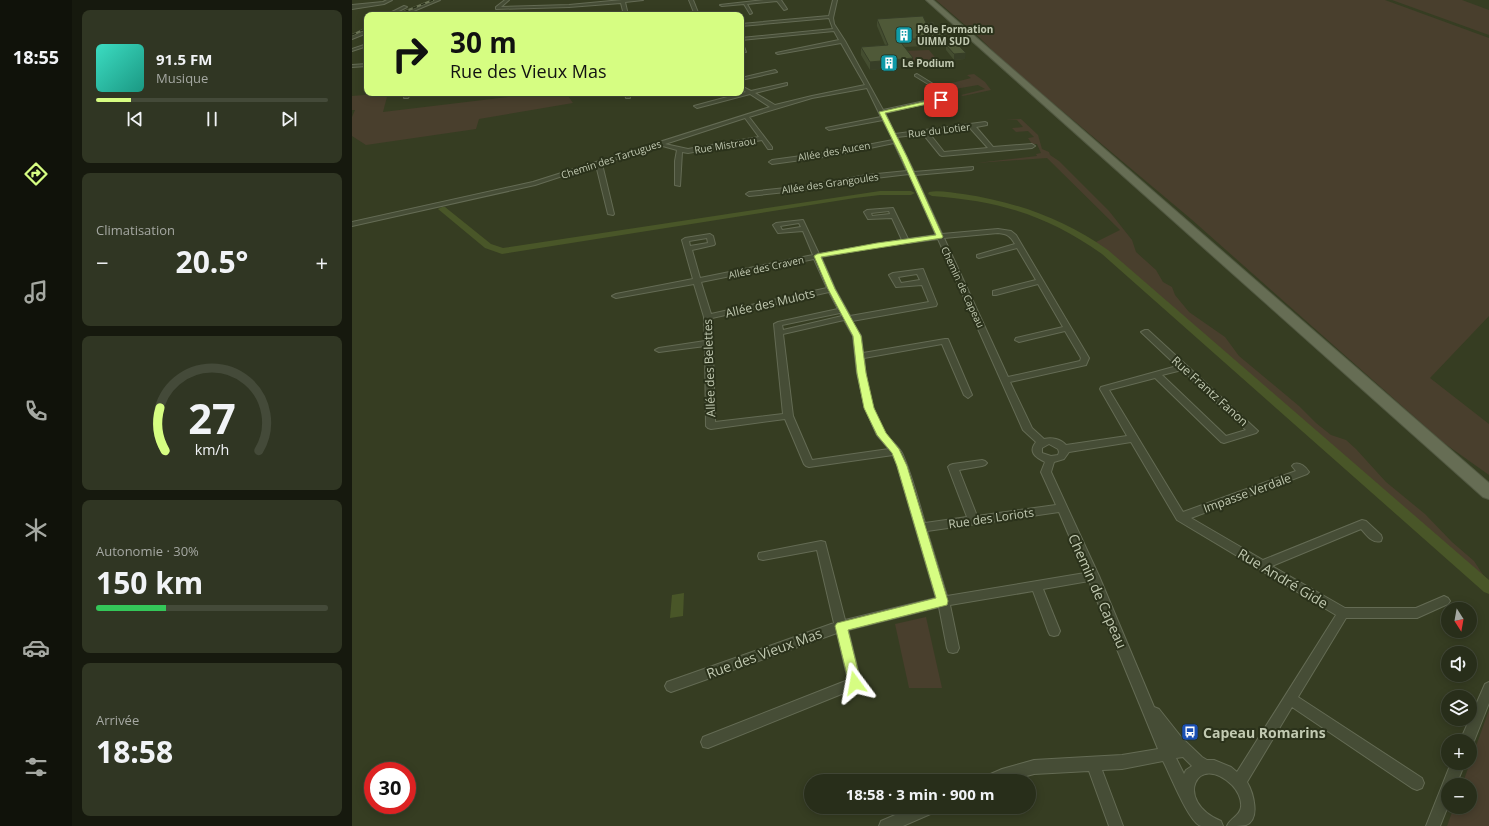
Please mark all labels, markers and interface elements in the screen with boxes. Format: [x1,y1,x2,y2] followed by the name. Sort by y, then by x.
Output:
[917,22,993,48] place label: Pôle Formation UIMM SUD
[450,23,517,61] text: 30 m
[894,25,914,45] building icon: Pôle Formation UIMM SUD
[384,28,436,80] icon: right
[13,45,59,69] text: 18:55
[156,49,212,69] text: 91.5 FM
[879,53,899,73] building icon: Le Podium
[902,56,955,70] place label: Le Podium
[450,59,607,83] text: Rue des Vieux Mas
[156,69,208,87] text: Musique
[924,83,958,117] pin
[930,89,952,111] icon: arrive
[124,108,146,130] icon: previous
[201,108,223,130] icon: pause
[278,108,300,130] icon: next
[907,119,971,141] street label: Rue du Lotier
[693,133,757,157] street label: Rue Mistraou
[559,136,663,182] street label: Chemin des Tartugues
[797,138,871,164] street label: Allée des Aucen
[22,160,50,188] icon: directions
[781,169,880,197] street label: Allée des Grangoules
[96,221,175,239] text: Climatisation
[176,241,248,282] text: 20.5°
[938,244,988,330] street label: Chemin de Capeau
[96,247,109,277] text: −
[315,247,328,277] text: +
[727,252,805,282] street label: Allée des Craven
[22,278,50,306] icon: music
[723,284,817,322] street label: Allée des Mulots
[699,318,719,417] street label: Allée des Belettes
[1168,352,1252,430] street label: Rue Frantz Fanon
[188,390,236,446] text: 27
[22,397,50,425] icon: phone
[195,440,229,459] text: km/h
[1201,469,1294,517] street label: Impasse Verdale
[947,504,1035,532] street label: Rue des Loriots
[22,516,50,544] icon: climate
[1064,531,1132,651] street label: Chemin de Capeau
[96,542,199,560] text: Autonomie · 30%
[1234,544,1332,613] street label: Rue André Gide
[96,562,203,603] text: 150 km
[1441,602,1477,638] north arrow
[1441,602,1477,814] map controls
[704,623,825,683] street label: Rue des Vieux Mas
[22,634,50,662] icon: car
[1441,646,1477,682] button: sound
[834,662,876,704] position arrow
[1441,690,1477,726] button: layers
[96,711,139,729] text: Arrivée
[1180,722,1200,742] bus stop icon: Capeau Romarins
[1203,723,1326,742] place label: Capeau Romarins
[96,731,173,772] text: 18:58
[1441,734,1477,770] button: +
[22,753,50,781] icon: filters
[364,762,416,814] speed limit sign: 30
[1441,778,1477,814] button: −
[846,784,994,804] text: 18:58 · 3 min · 900 m

